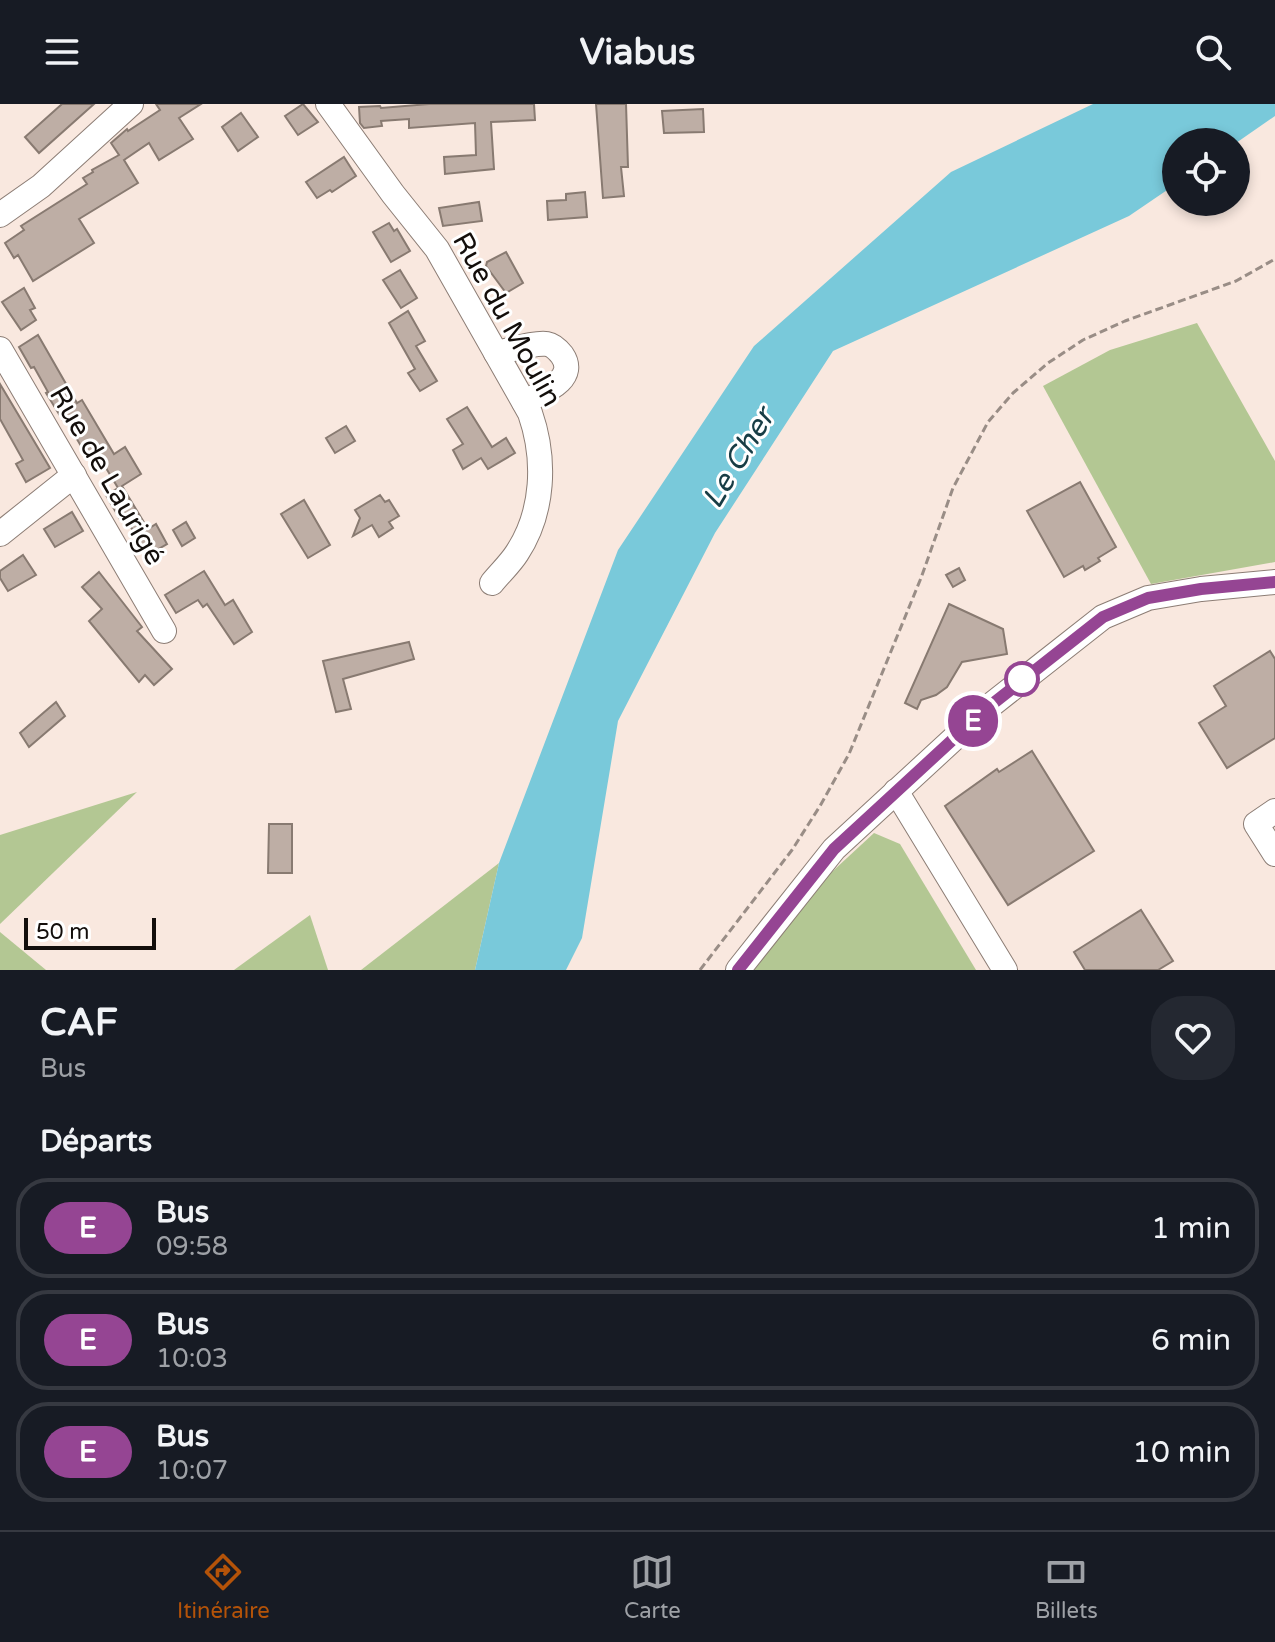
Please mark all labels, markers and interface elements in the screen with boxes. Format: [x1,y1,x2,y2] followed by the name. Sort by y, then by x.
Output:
[40,30,84,74] icon: menu
[1191,30,1235,74] icon: search
[580,31,695,74] text: Viabus
[1162,128,1250,216] map controls
[1162,128,1250,216] button: locate
[445,226,569,413] street label: Rue du Moulin
[42,380,172,571] street label: Rue de Laurigé
[694,399,784,515] water label: Le Cher
[1005,662,1039,696] unlabelled marker
[947,695,999,747] line badge: E
[964,704,982,738] text: E
[24,914,156,950] scale bar
[36,919,90,945] text: 50 m
[1151,996,1235,1080] button: heart
[40,1000,118,1046] text: CAF
[40,1053,86,1084] text: Bus
[40,1123,152,1160] text: Départs
[156,1194,209,1231] text: Bus
[1151,1210,1231,1247] text: 1 min
[79,1211,97,1245] text: E
[156,1231,228,1262] text: 09:58
[156,1306,209,1343] text: Bus
[1151,1322,1231,1359] text: 6 min
[79,1323,97,1357] text: E
[156,1343,228,1374] text: 10:03
[156,1418,209,1455] text: Bus
[1132,1434,1231,1471] text: 10 min
[79,1435,97,1469] text: E
[156,1455,228,1486] text: 10:07
[177,1550,270,1624] tab: Itinéraire
[624,1550,681,1624] tab: Carte
[1035,1550,1098,1624] tab: Billets

